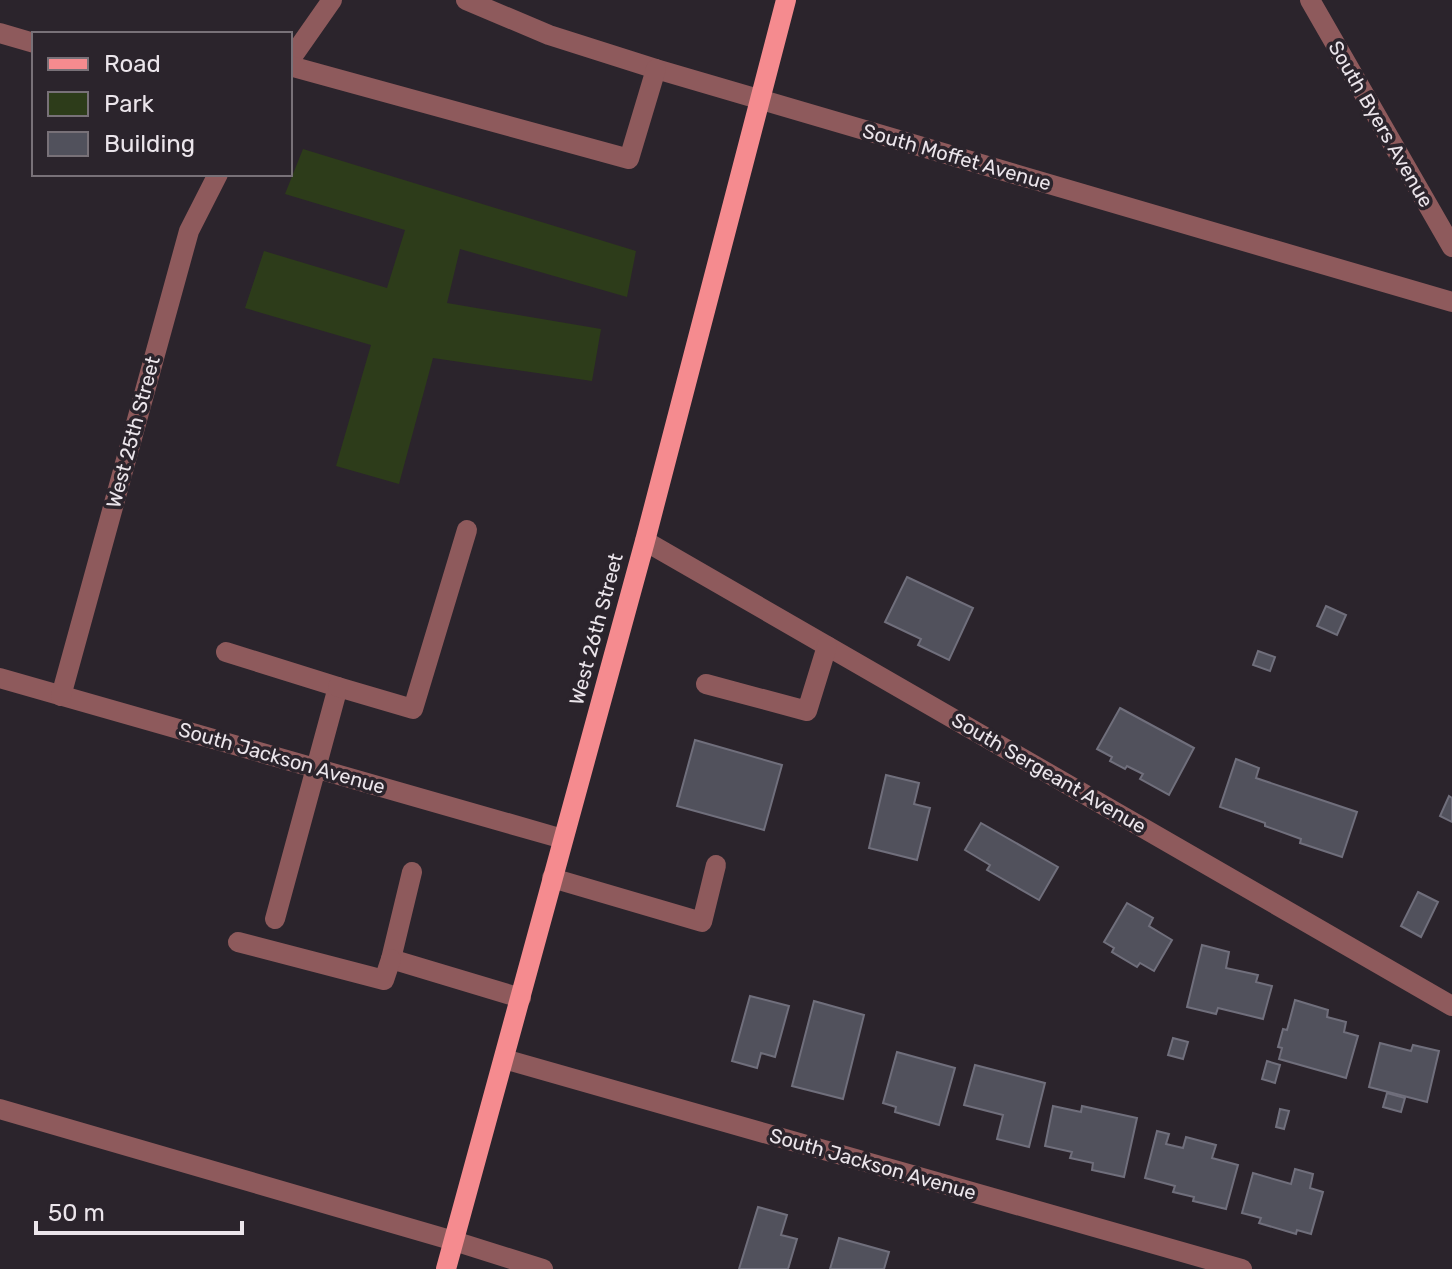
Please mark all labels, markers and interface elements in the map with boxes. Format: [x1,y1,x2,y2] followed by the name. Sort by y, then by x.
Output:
[32,32,292,176] legend
[1324,36,1438,212] street label: South Byers Avenue
[104,50,161,78] text: Road
[104,90,155,118] text: Park
[860,119,1054,195] street label: South Moffet Avenue
[104,130,195,158] text: Building
[101,353,165,510] street label: West 25th Street
[564,550,628,708] street label: West 26th Street
[948,708,1150,838] street label: South Sergeant Avenue
[176,717,388,799] street label: South Jackson Avenue
[767,1123,979,1205] street label: South Jackson Avenue
[36,1185,242,1235] scale bar
[48,1199,105,1227] text: 50 m

